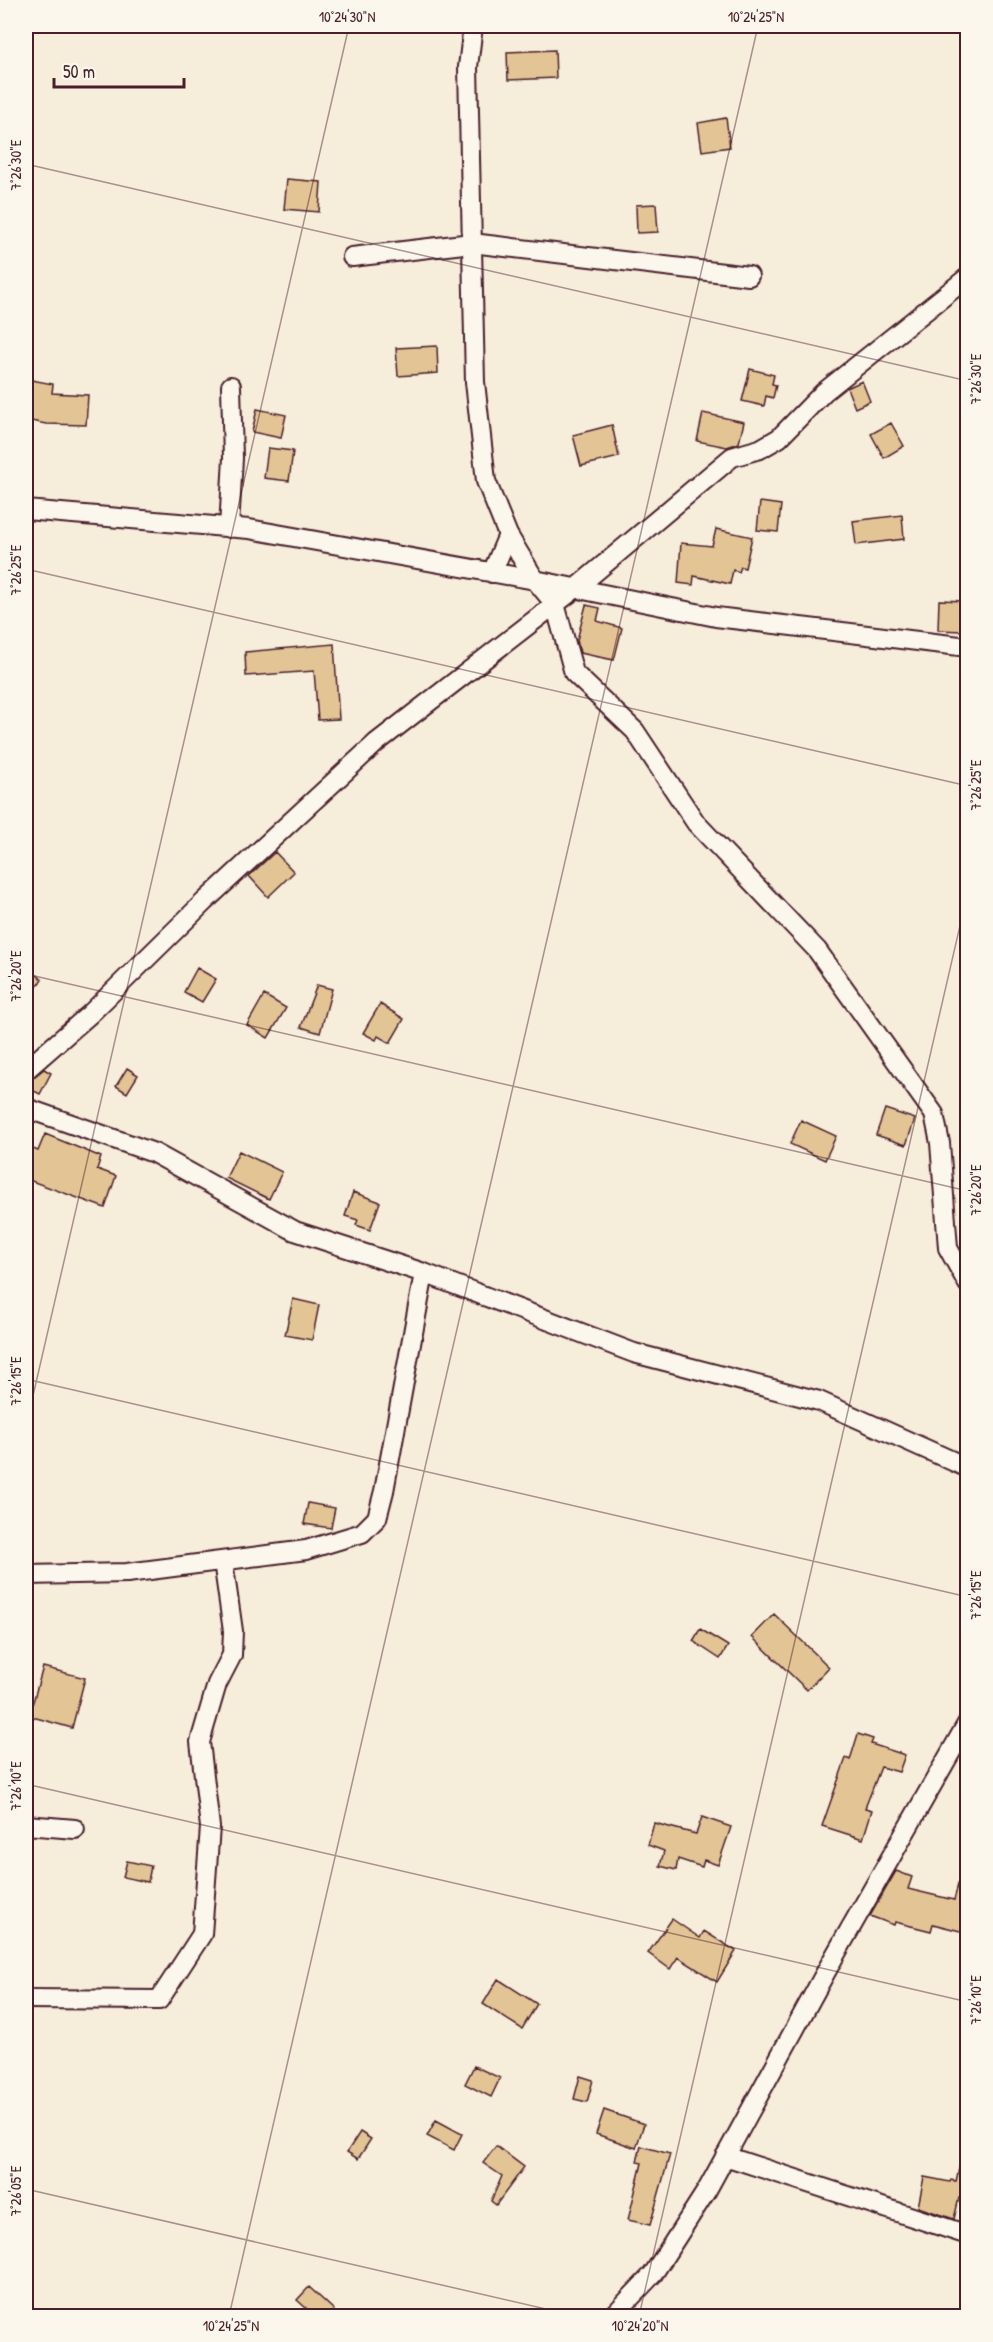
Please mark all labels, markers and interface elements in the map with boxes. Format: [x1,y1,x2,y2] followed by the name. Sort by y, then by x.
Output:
[319,6,375,27] text: 10°24'30"N
[728,6,784,27] text: 10°24'25"N
[54,51,184,89] scale bar
[63,59,95,84] text: 50 m
[5,139,26,191] text: 7°26'30"E
[965,353,986,405] text: 7°26'30"E
[5,544,26,595] text: 7°26'25"E
[965,759,986,810] text: 7°26'25"E
[5,950,26,1002] text: 7°26'20"E
[965,1164,986,1216] text: 7°26'20"E
[5,1356,26,1406] text: 7°26'15"E
[965,1570,986,1620] text: 7°26'15"E
[5,1761,26,1811] text: 7°26'10"E
[965,1975,986,2025] text: 7°26'10"E
[5,2165,26,2216] text: 7°26'05"E
[203,2315,259,2336] text: 10°24'25"N
[611,2315,669,2336] text: 10°24'20"N

